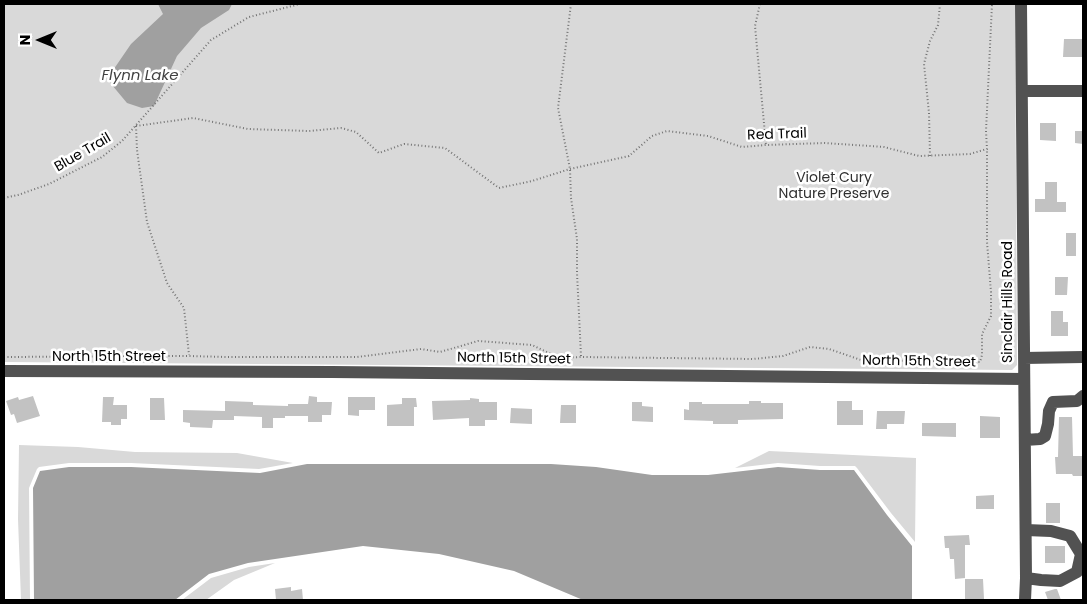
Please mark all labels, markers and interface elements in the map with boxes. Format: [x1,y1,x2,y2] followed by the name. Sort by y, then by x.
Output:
[15,15,65,65] north arrow
[15,35,35,45] text: N
[101,67,179,85] water label: Flynn Lake
[747,126,807,144] street label: Red Trail
[52,130,114,176] street label: Blue Trail
[779,170,889,202] park label: Violet Cury Nature Preserve
[1000,241,1016,363] street label: Sinclair Hills Road
[52,349,166,365] street label: North 15th Street
[457,350,571,368] street label: North 15th Street
[862,353,976,371] street label: North 15th Street

